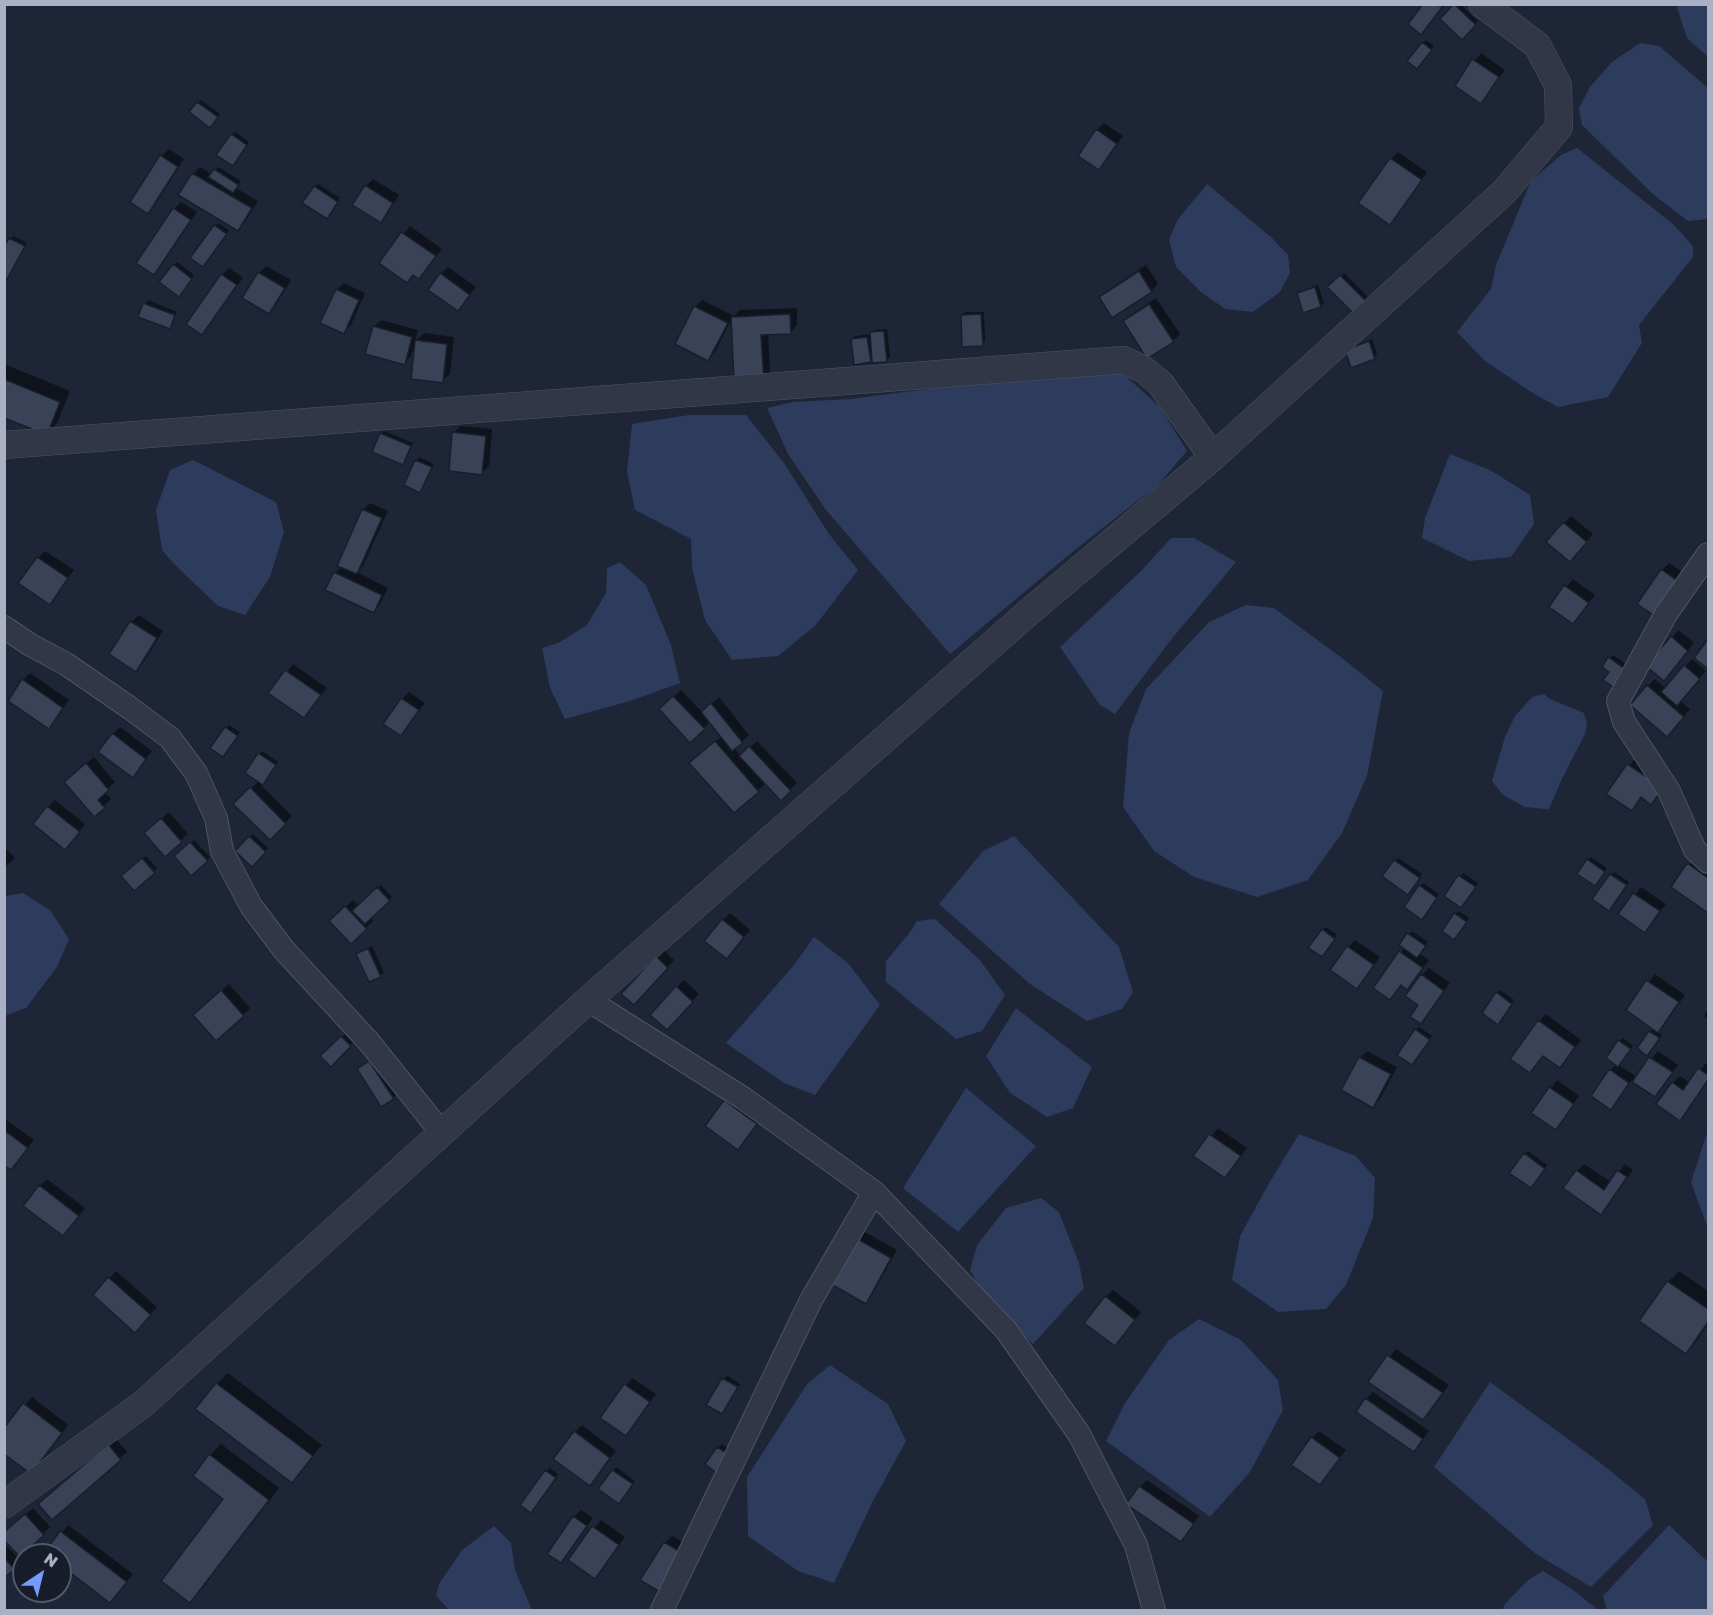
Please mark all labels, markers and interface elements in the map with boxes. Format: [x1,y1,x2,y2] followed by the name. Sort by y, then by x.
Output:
[12,1543,72,1603] north arrow
[40,1548,62,1572] text: N

